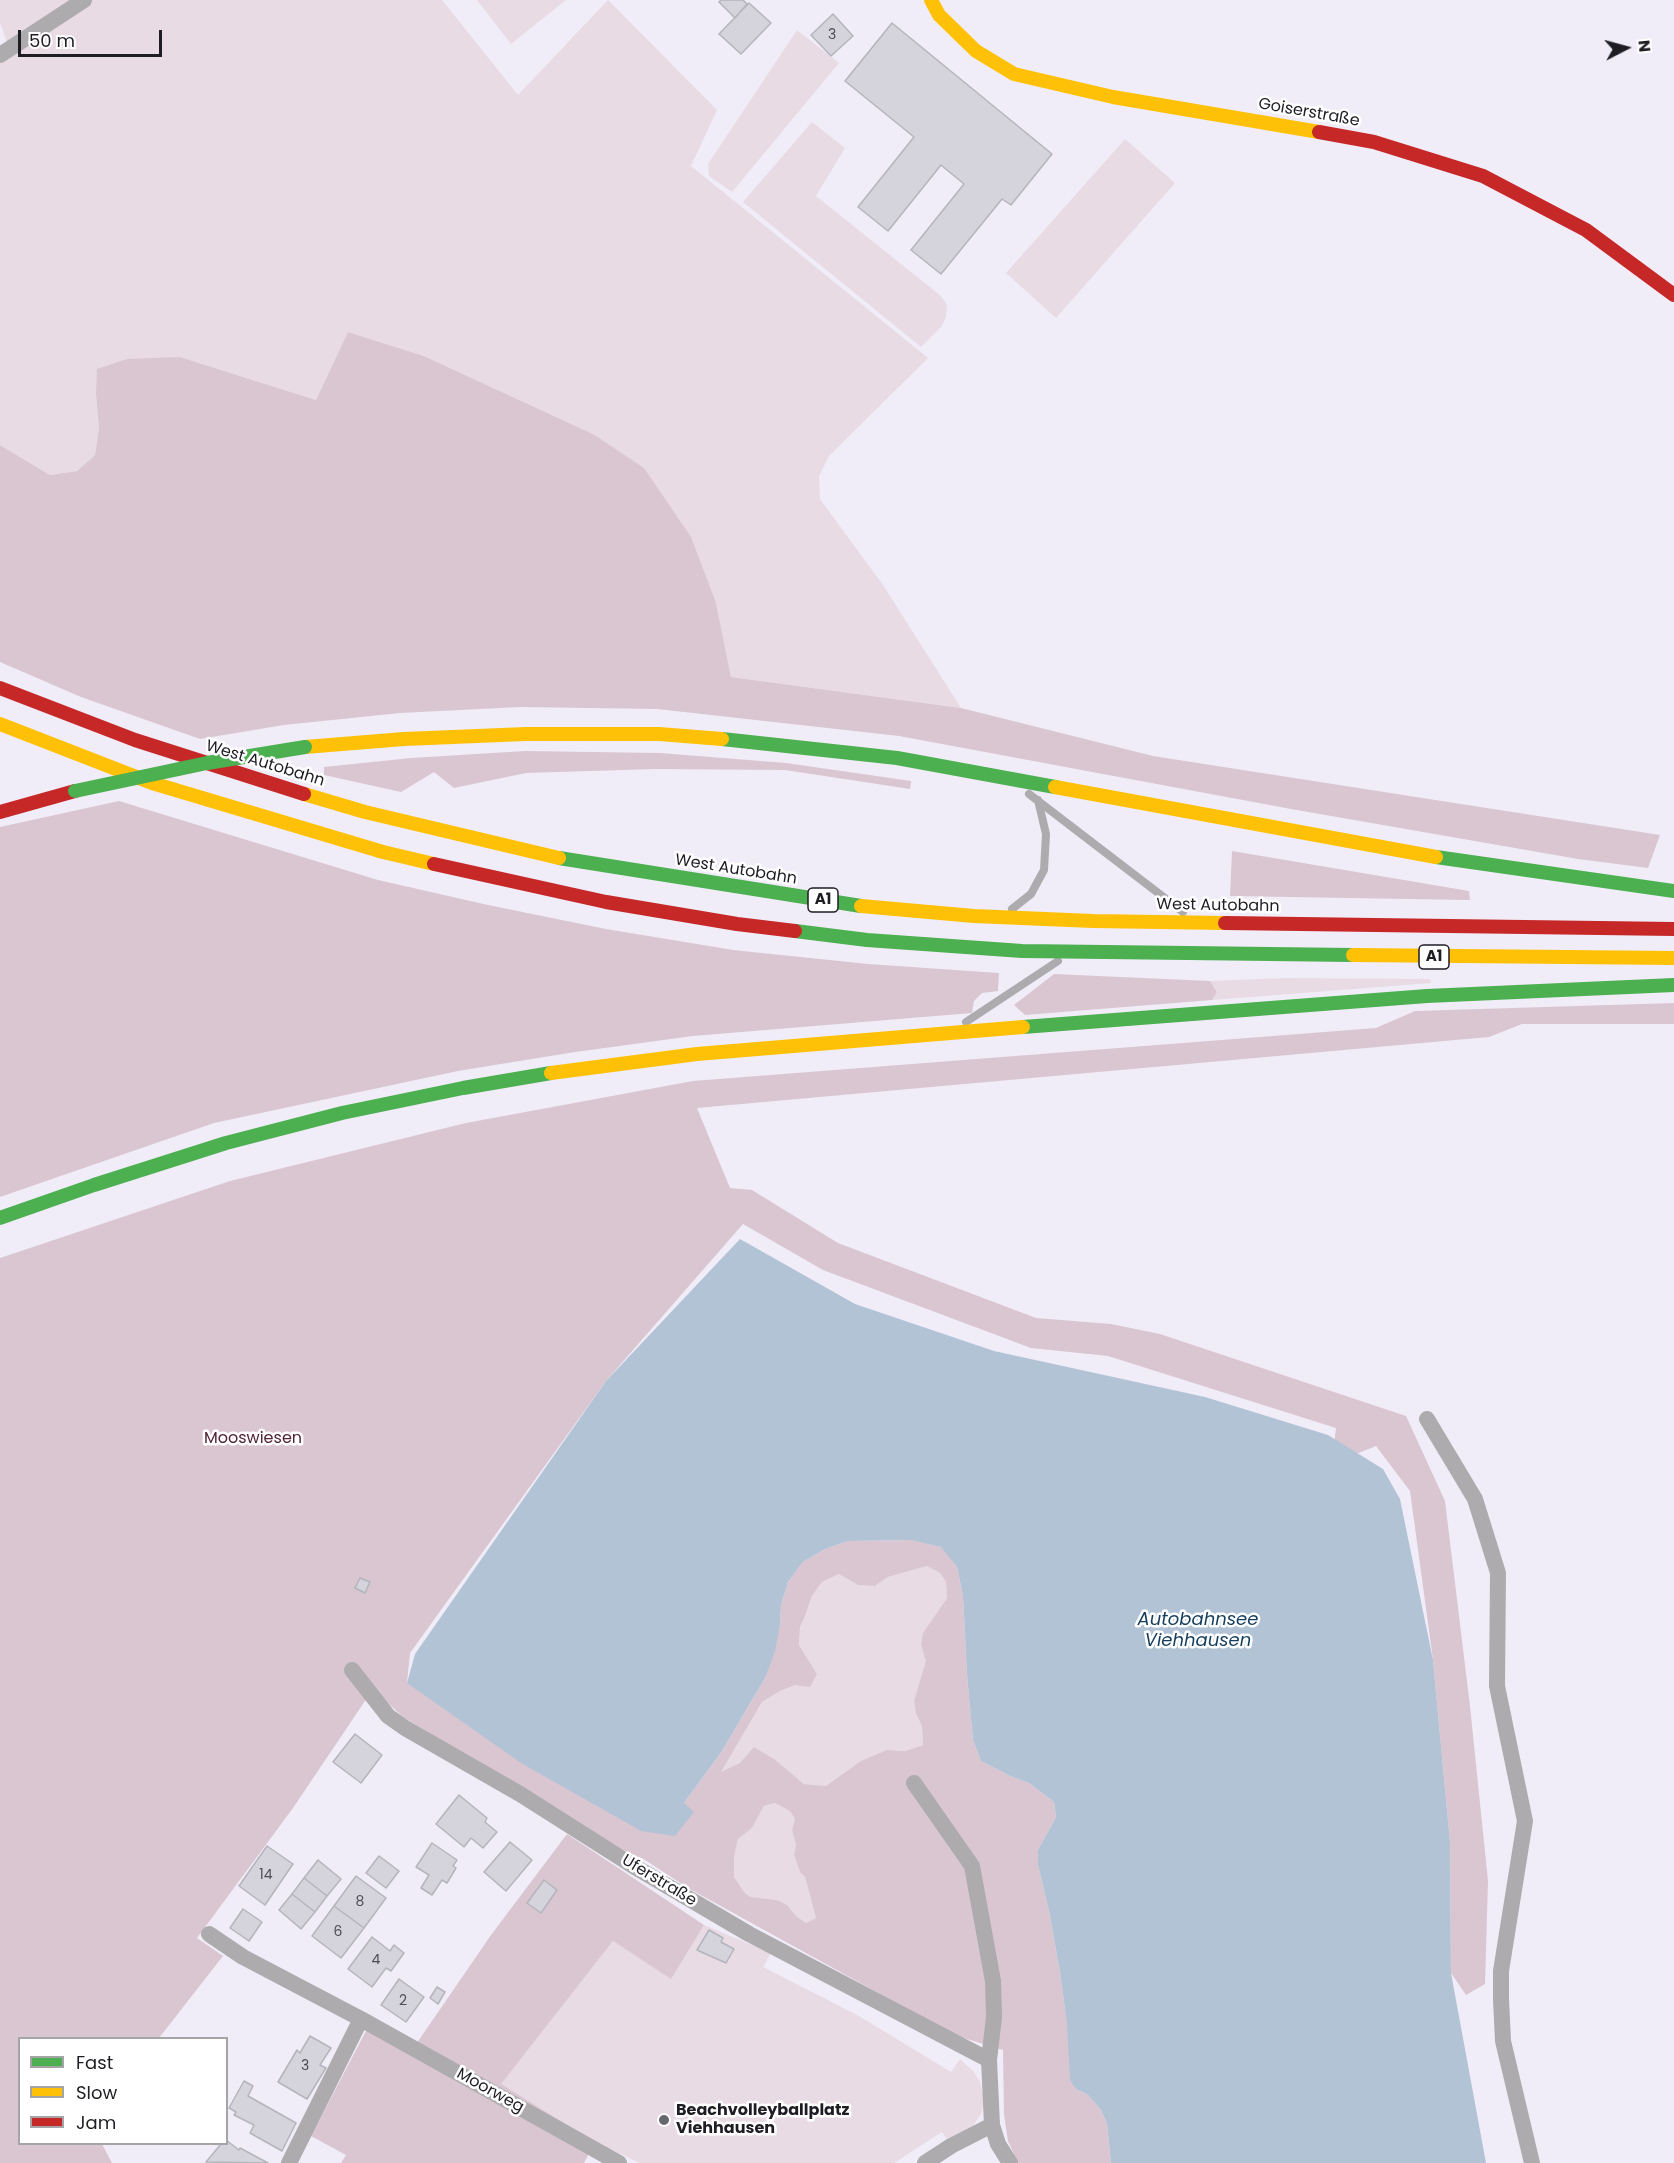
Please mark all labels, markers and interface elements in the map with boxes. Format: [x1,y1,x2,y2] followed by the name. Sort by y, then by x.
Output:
[21,18,165,56] scale bar
[1596,18,1656,78] north arrow
[828,27,836,43] house number: 3
[29,28,75,53] text: 50 m
[1632,39,1656,53] text: N
[1257,95,1361,131] street label: Goiserstraße
[203,737,327,791] street label: West Autobahn
[674,851,798,889] street label: West Autobahn
[808,888,838,912] road number: A1
[1156,895,1280,917] street label: West Autobahn
[1419,945,1449,969] road number: A1
[204,1429,302,1449] park label: Mooswiesen
[1138,1609,1258,1652] water label: Autobahnsee Viehhausen
[618,1851,700,1911] street label: Uferstraße
[259,1867,273,1883] house number: 14
[356,1894,364,1910] house number: 8
[334,1924,342,1940] house number: 6
[372,1952,380,1968] house number: 4
[399,1993,407,2009] house number: 2
[18,2037,228,2145] legend
[76,2050,113,2075] text: Fast
[301,2058,309,2074] house number: 3
[453,2065,527,2117] street label: Moorweg
[76,2080,117,2105] text: Slow
[676,2101,849,2139] place label: Beachvolleyballplatz Viehhausen
[76,2110,116,2135] text: Jam
[657,2113,671,2127] marker: Beachvolleyballplatz Viehhausen

